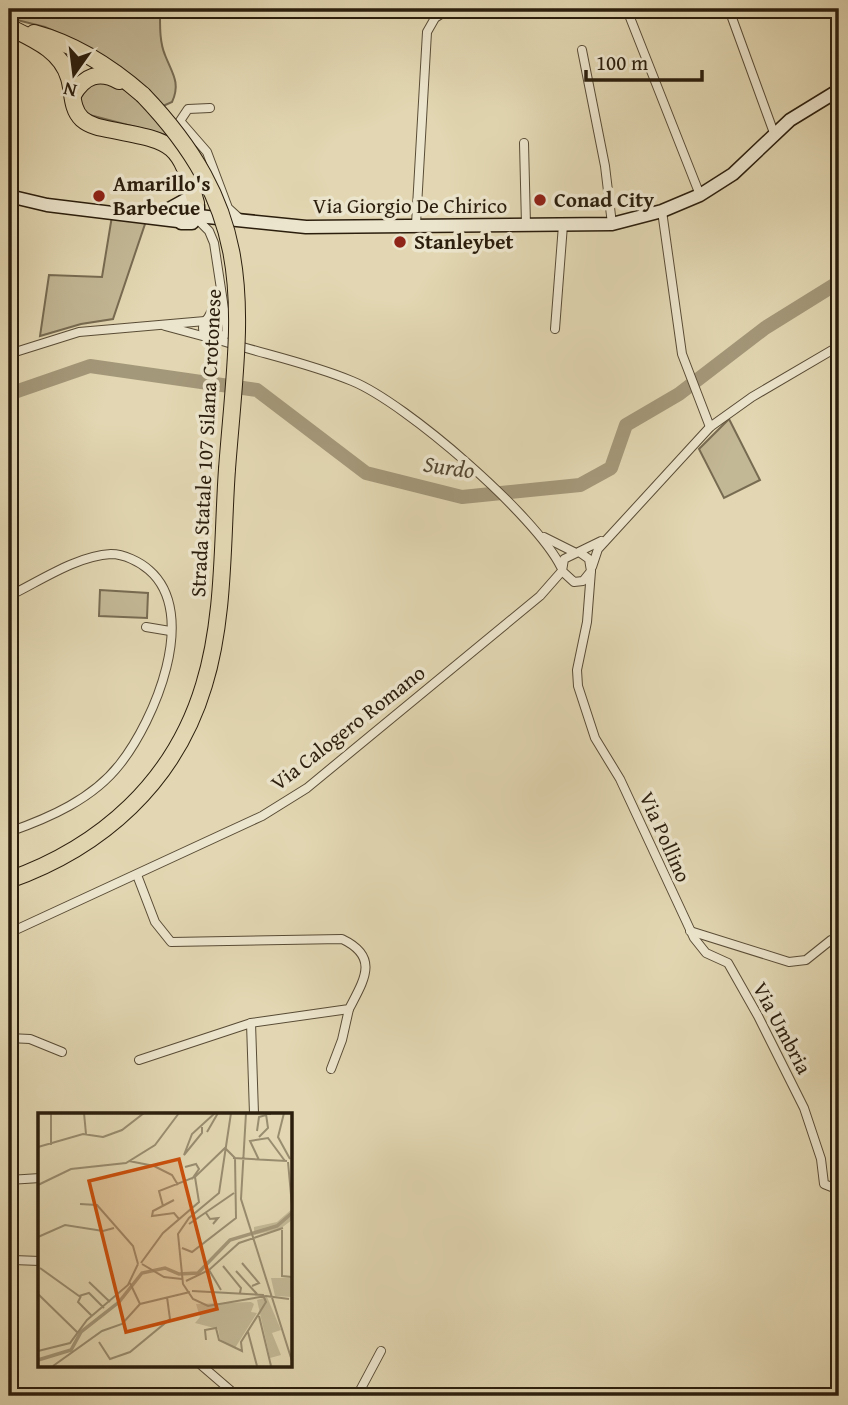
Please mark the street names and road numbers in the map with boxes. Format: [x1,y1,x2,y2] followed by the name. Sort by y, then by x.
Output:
[313,190,507,221] street label: Via Giorgio De Chirico
[182,288,229,598] street label: Strada Statale 107 Silana Crotonese
[264,657,432,798] street label: Via Calogero Romano
[632,786,699,887] street label: Via Pollino
[745,976,820,1079] street label: Via Umbria

